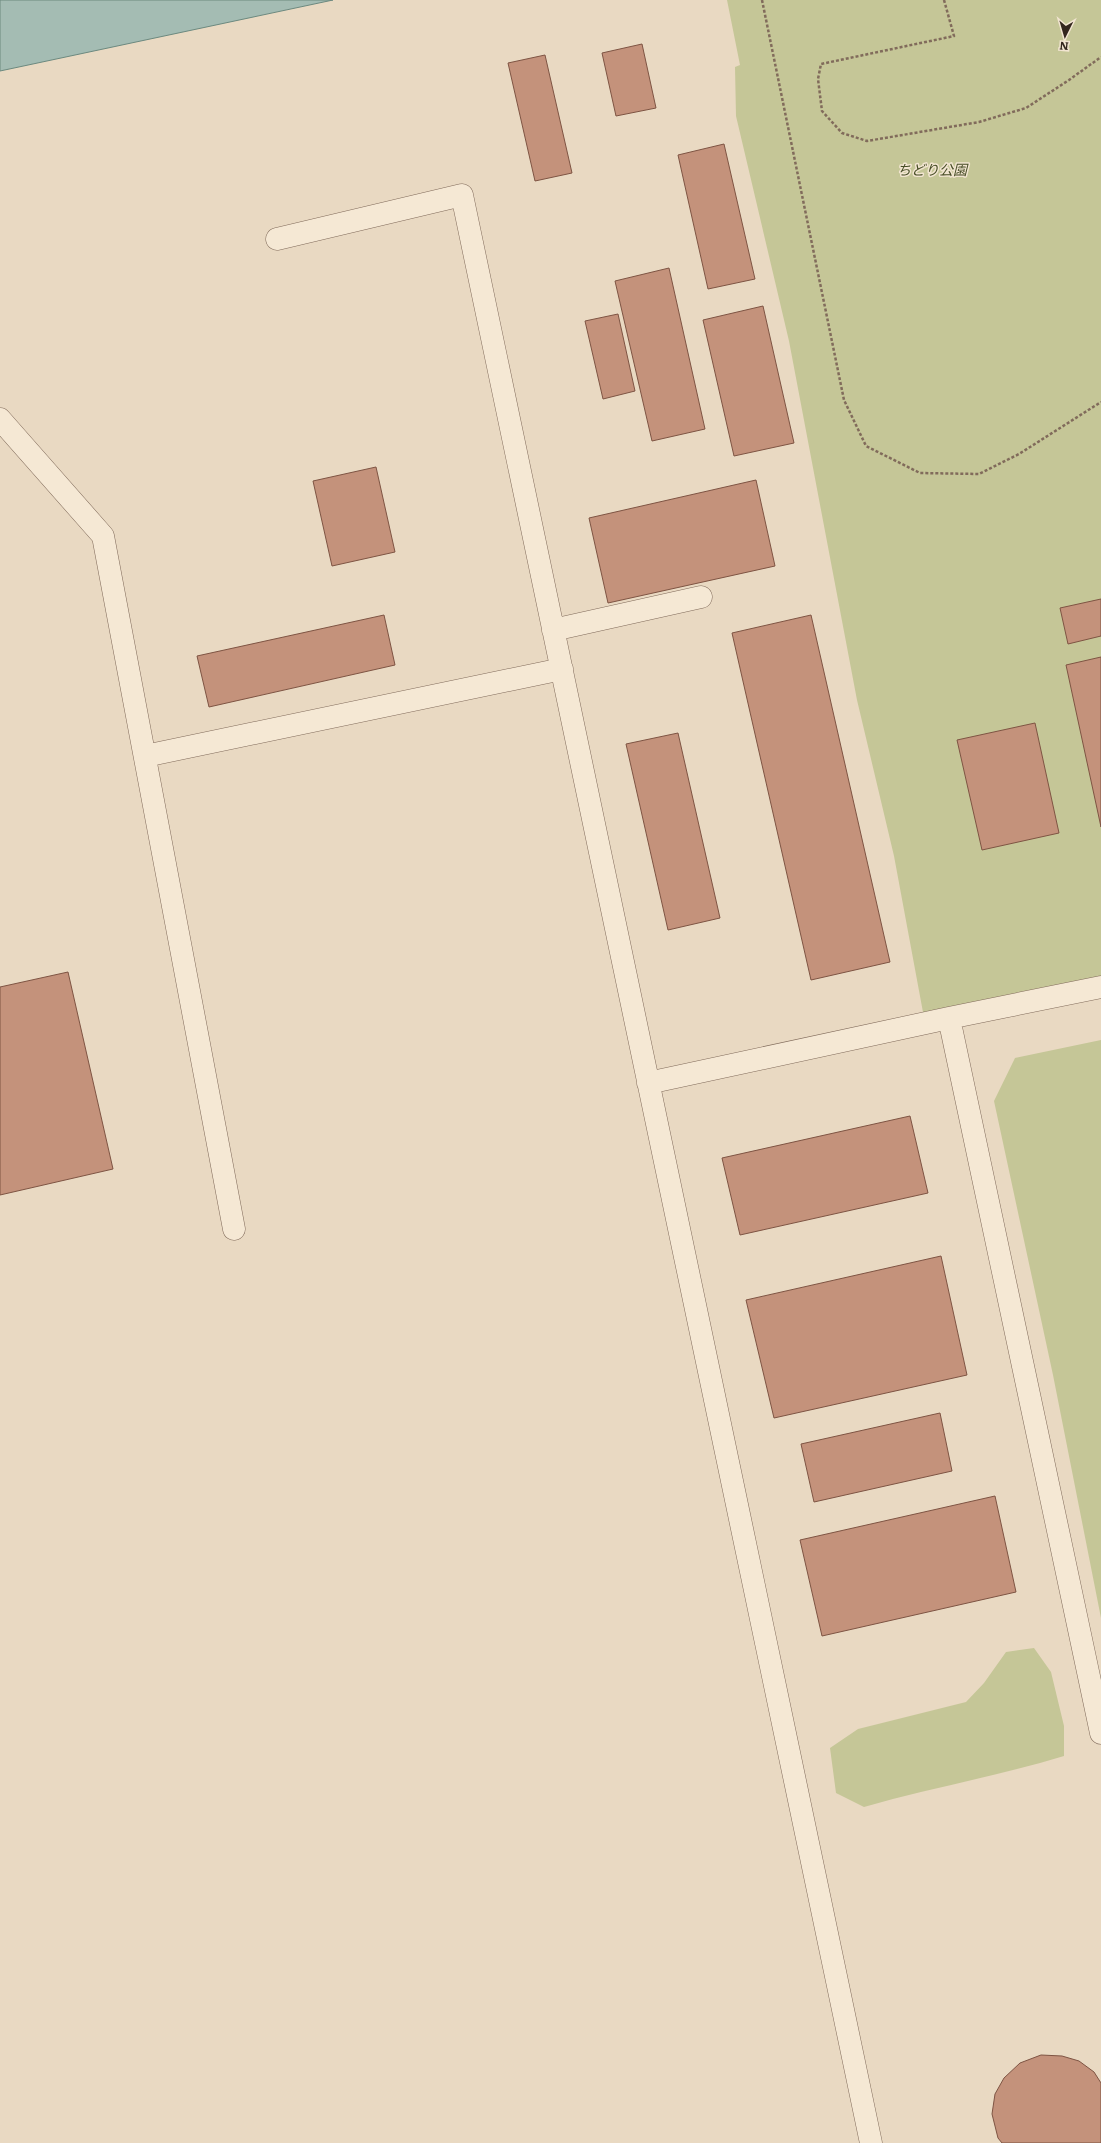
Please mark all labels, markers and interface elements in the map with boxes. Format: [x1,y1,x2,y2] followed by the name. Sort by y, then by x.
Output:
[1045,16,1085,56] north arrow
[1059,39,1069,55] text: N
[897,159,969,179] park label: ちどり公園

